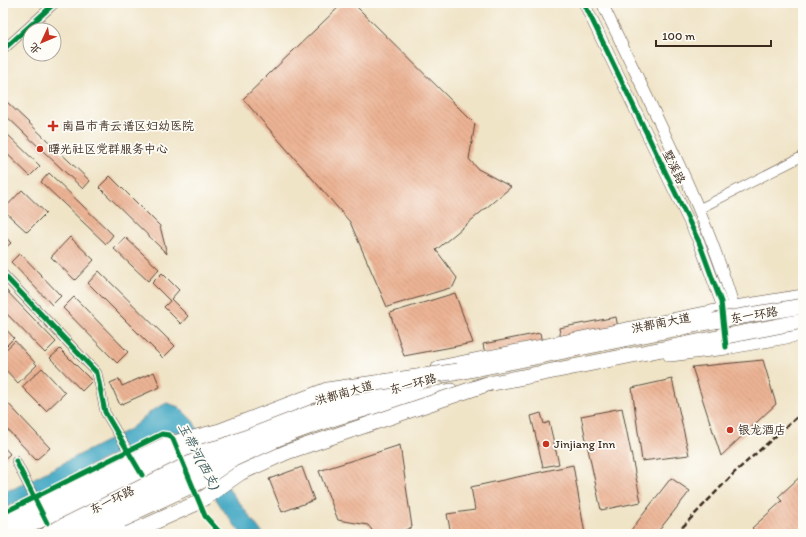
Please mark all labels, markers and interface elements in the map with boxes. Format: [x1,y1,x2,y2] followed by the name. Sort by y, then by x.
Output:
[22,22,62,62] north arrow
[656,22,771,48] scale bar
[662,29,695,43] text: 100 m
[27,40,44,57] text: 北
[62,119,194,133] place label: 南昌市青云谱区妇幼医院
[47,120,59,132] marker: 南昌市青云谱区妇幼医院
[48,142,168,156] place label: 曙光社区党群服务中心
[35,144,45,154] marker: 曙光社区党群服务中心
[660,148,688,186] street label: 墅溪路
[729,304,779,326] street label: 东一环路
[630,310,692,336] street label: 洪都南大道
[388,371,438,397] street label: 东一环路
[313,378,375,408] street label: 洪都南大道
[175,420,223,493] water label: 玉带河(西支)
[738,423,786,437] place label: 银龙酒店
[725,425,735,435] marker: 银龙酒店
[554,437,616,451] place label: Jinjiang Inn
[541,439,551,449] marker: Jinjiang Inn
[87,483,137,517] street label: 东一环路

